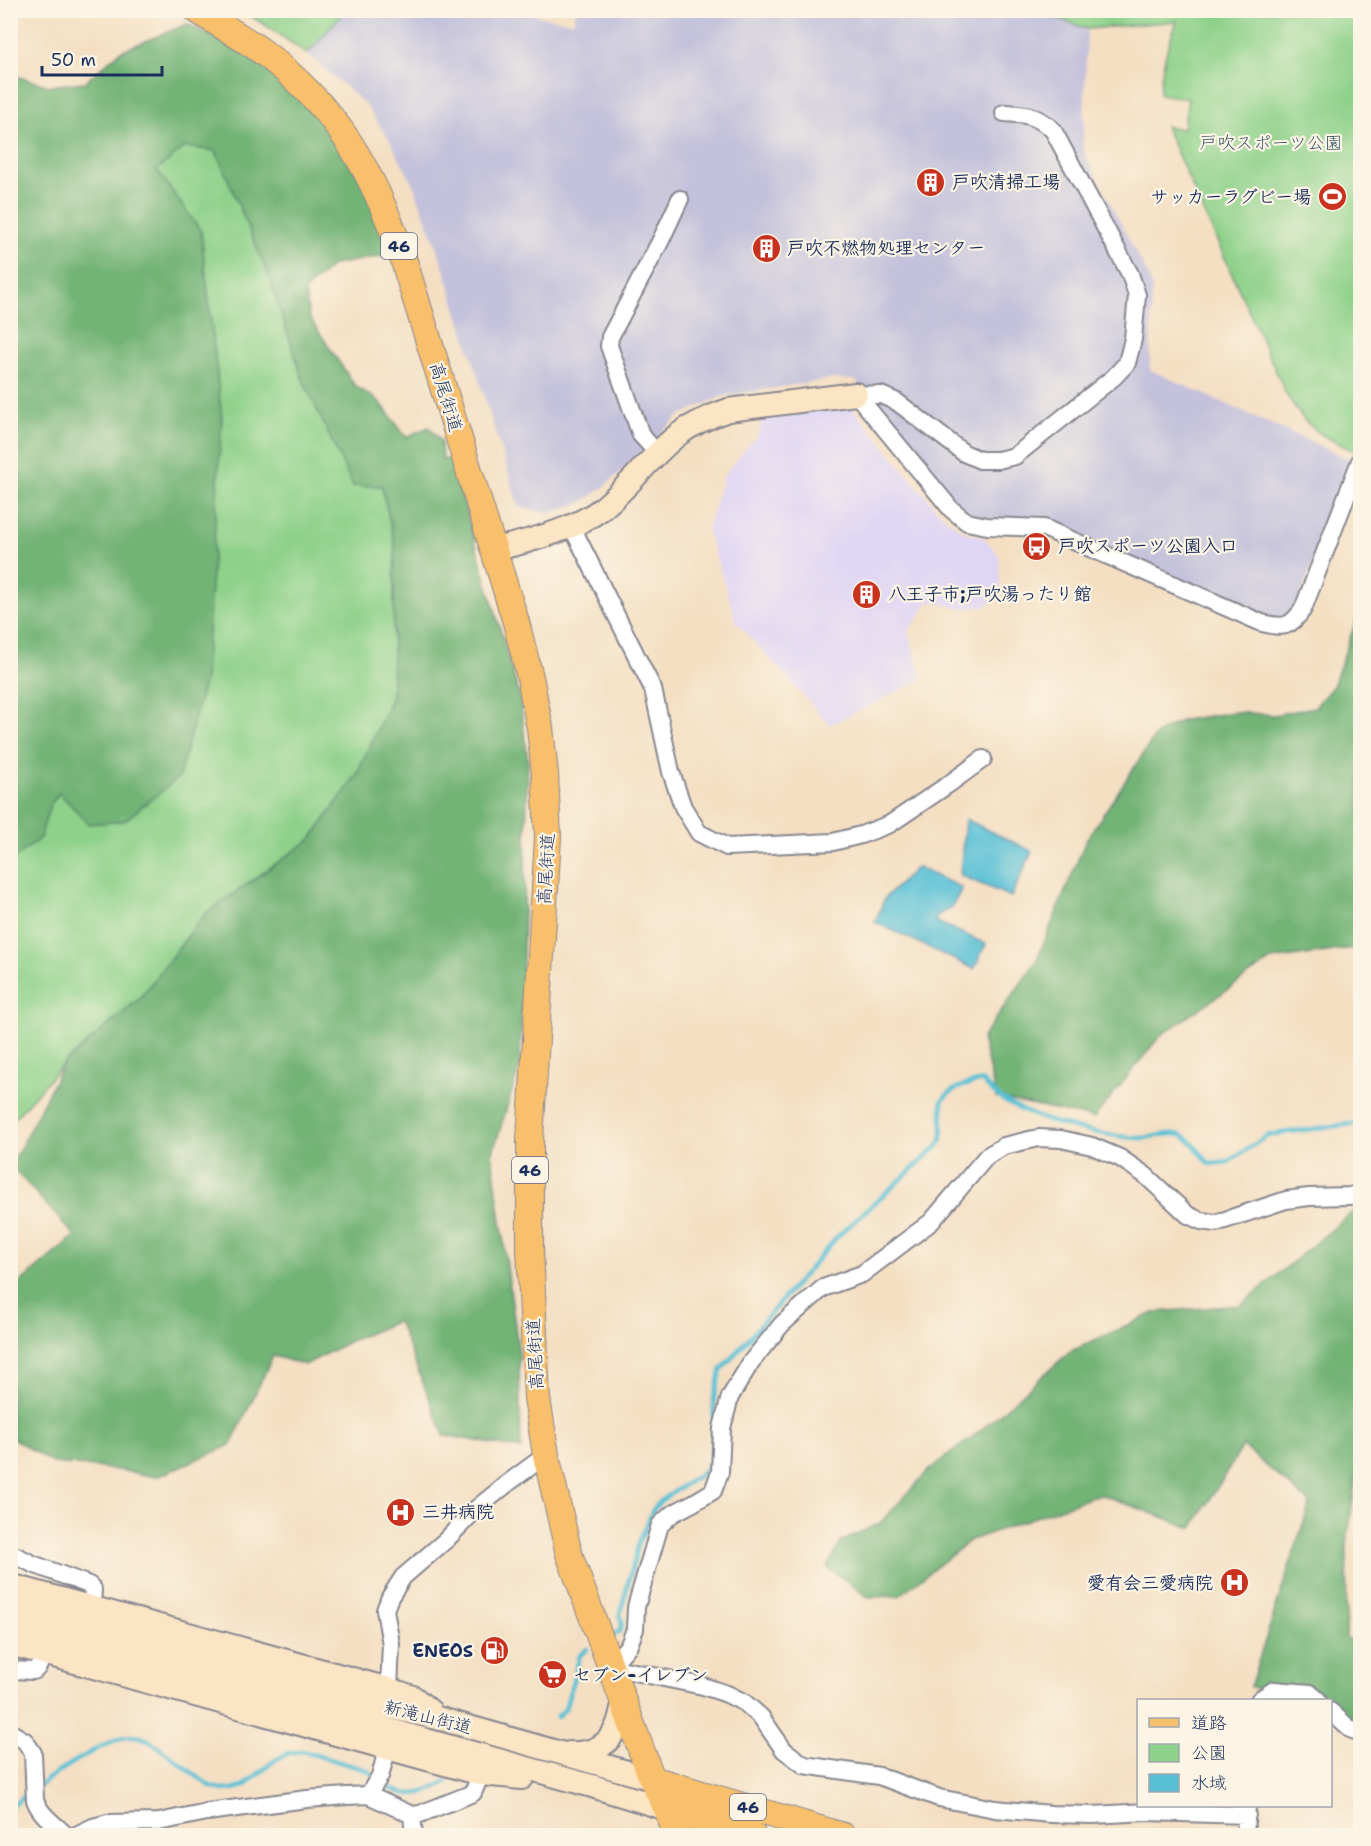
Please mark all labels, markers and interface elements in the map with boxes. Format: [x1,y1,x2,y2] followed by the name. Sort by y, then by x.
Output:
[42,39,162,77] scale bar
[51,48,96,72] text: 50 m
[1199,131,1343,155] park label: 戸吹スポーツ公園
[915,166,947,198] building icon: 戸吹清掃工場
[952,170,1060,194] place label: 戸吹清掃工場
[1316,181,1348,213] sports icon: サッカーラグビー場
[1150,185,1311,209] place label: サッカーラグビー場
[750,232,782,264] building icon: 戸吹不燃物処理センター
[381,233,417,259] road number: 46
[787,236,985,260] place label: 戸吹不燃物処理センター
[424,359,468,435] street label: 高尾街道
[1021,530,1053,562] bus stop icon: 戸吹スポーツ公園入口
[1058,534,1238,558] place label: 戸吹スポーツ公園入口
[851,578,883,610] building icon: 八王子市;戸吹湯ったり館
[888,582,1092,606] place label: 八王子市;戸吹湯ったり館
[532,832,560,906] street label: 高尾街道
[512,1157,548,1183] road number: 46
[521,1317,549,1391] street label: 高尾街道
[385,1496,417,1528] hospital icon: 三井病院
[422,1500,494,1524] place label: 三井病院
[1218,1567,1250,1599] hospital icon: 愛有会三愛病院
[1087,1571,1213,1595] place label: 愛有会三愛病院
[478,1635,510,1667] fuel station icon: ENEOS
[412,1639,473,1663] place label: ENEOS
[536,1659,568,1691] supermarket icon: セブン-イレブン
[573,1663,708,1687] place label: セブン-イレブン
[381,1694,475,1740] street label: 新滝山街道
[1137,1699,1332,1807] legend
[1191,1711,1227,1735] text: 道路
[1191,1741,1227,1765] text: 公園
[1191,1771,1227,1795] text: 水域
[730,1794,766,1820] road number: 46

